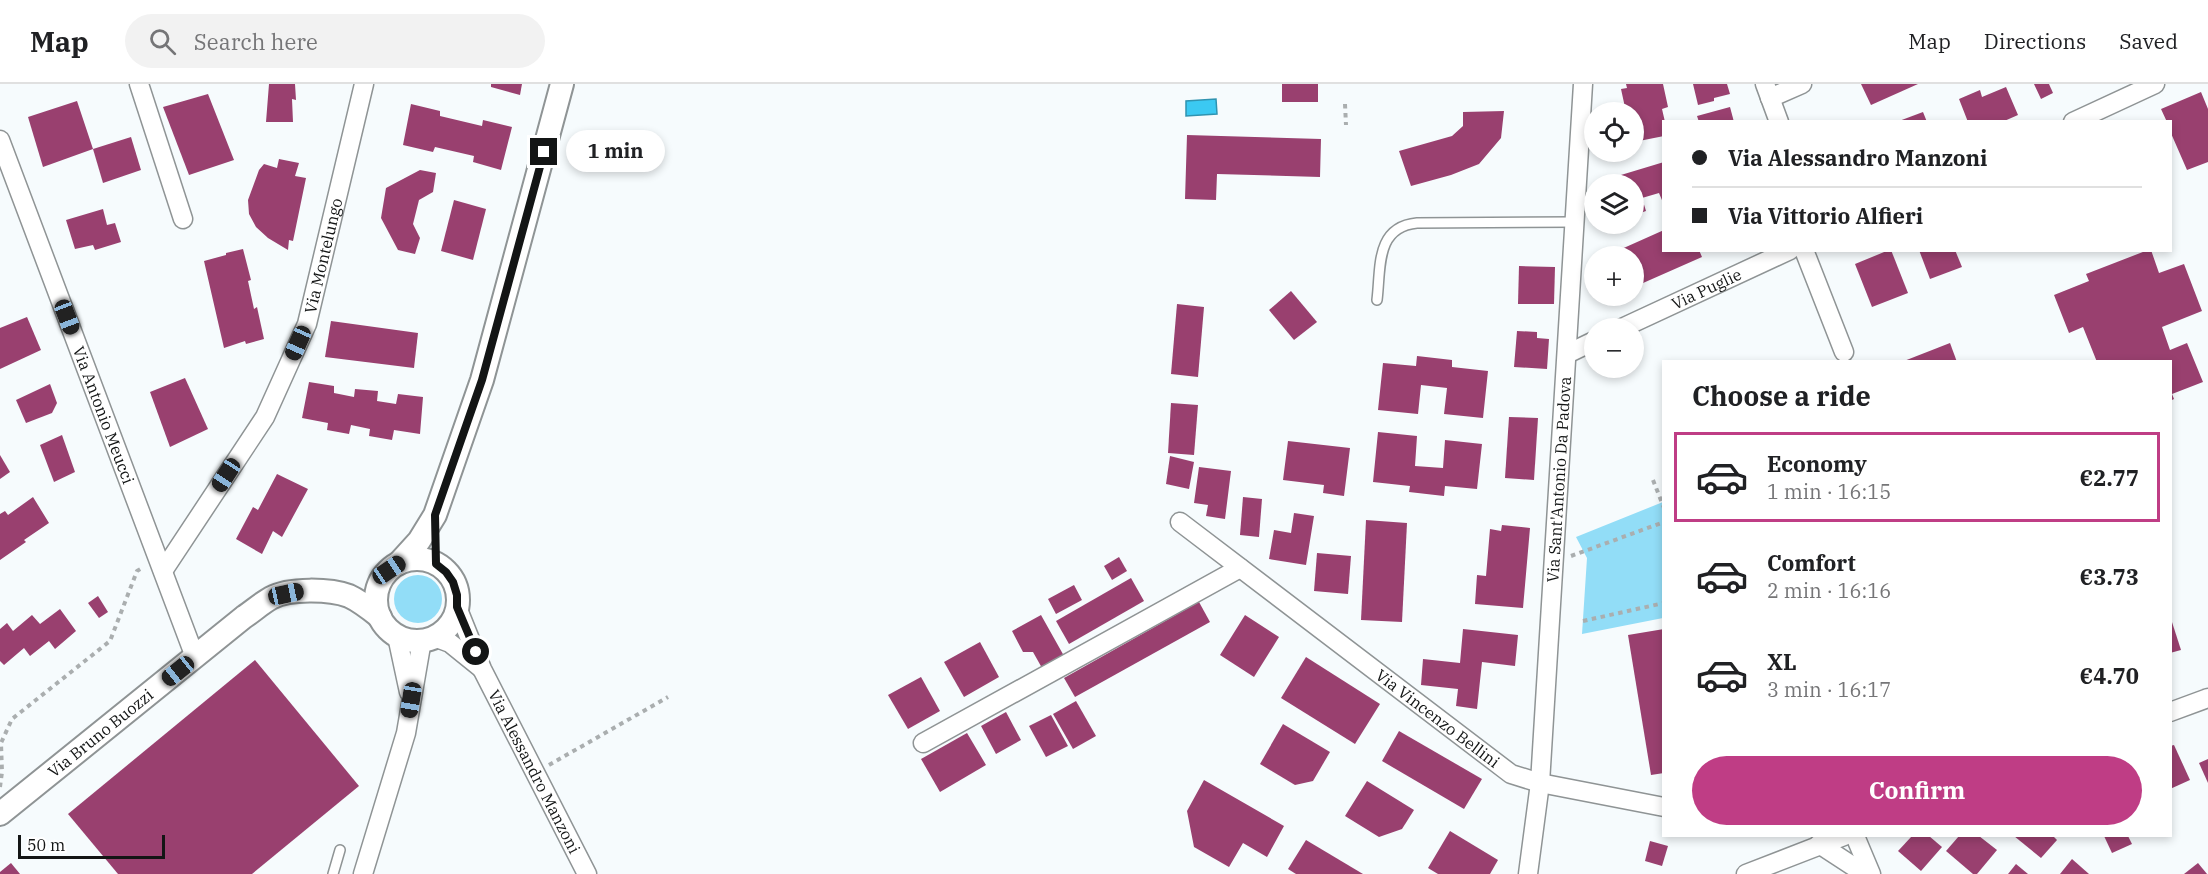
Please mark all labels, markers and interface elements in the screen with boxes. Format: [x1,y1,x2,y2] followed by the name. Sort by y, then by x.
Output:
[125,14,545,68] search box
[30,23,89,60] text: Map
[146,25,179,58] icon: search
[194,27,318,56] text: Search here
[1908,27,1951,55] text: Map
[1984,27,2086,55] text: Directions
[2119,27,2178,55] text: Saved
[1584,102,1644,378] map controls
[1584,102,1644,162] button: locate
[565,131,664,173] callout: 1 min
[588,137,644,164] text: 1 min
[530,138,557,165] route end
[1728,143,1987,172] text: Via Alessandro Manzoni
[1584,174,1644,234] button: layers
[300,196,347,315] street label: Via Montelungo
[1728,201,1923,230] text: Via Vittorio Alfieri
[1584,246,1644,306] button: +
[1668,264,1745,314] street label: Via Puglie
[52,297,82,337] car
[1584,318,1644,378] button: −
[282,323,314,363] car
[69,343,139,487] street label: Via Antonio Meucci
[1542,375,1575,583] street label: Via Sant'Antonio Da Padova
[1692,378,1871,413] text: Choose a ride
[1767,449,1867,478] text: Economy
[1695,450,1749,504] icon: car
[209,455,243,495] car
[2080,463,2139,492] text: €2.77
[1767,478,1891,505] text: 1 min · 16:15
[1767,548,1856,577] text: Comfort
[1695,549,1749,603] icon: car
[369,552,409,588] car
[2080,562,2139,591] text: €3.73
[1767,577,1891,604] text: 2 min · 16:16
[267,581,305,607] car
[462,638,489,665] route start
[1767,647,1797,676] text: XL
[1695,648,1749,702] icon: car
[158,653,198,689] car
[2080,661,2139,690] text: €4.70
[1372,665,1504,772] street label: Via Vincenzo Bellini
[1767,676,1891,703] text: 3 min · 16:17
[399,681,423,719] car
[44,684,157,781] street label: Via Bruno Buozzi
[484,686,585,857] street label: Via Alessandro Manzoni
[1692,756,2142,825] button: Confirm
[18,832,165,860] scale bar
[27,835,65,855] text: 50 m

